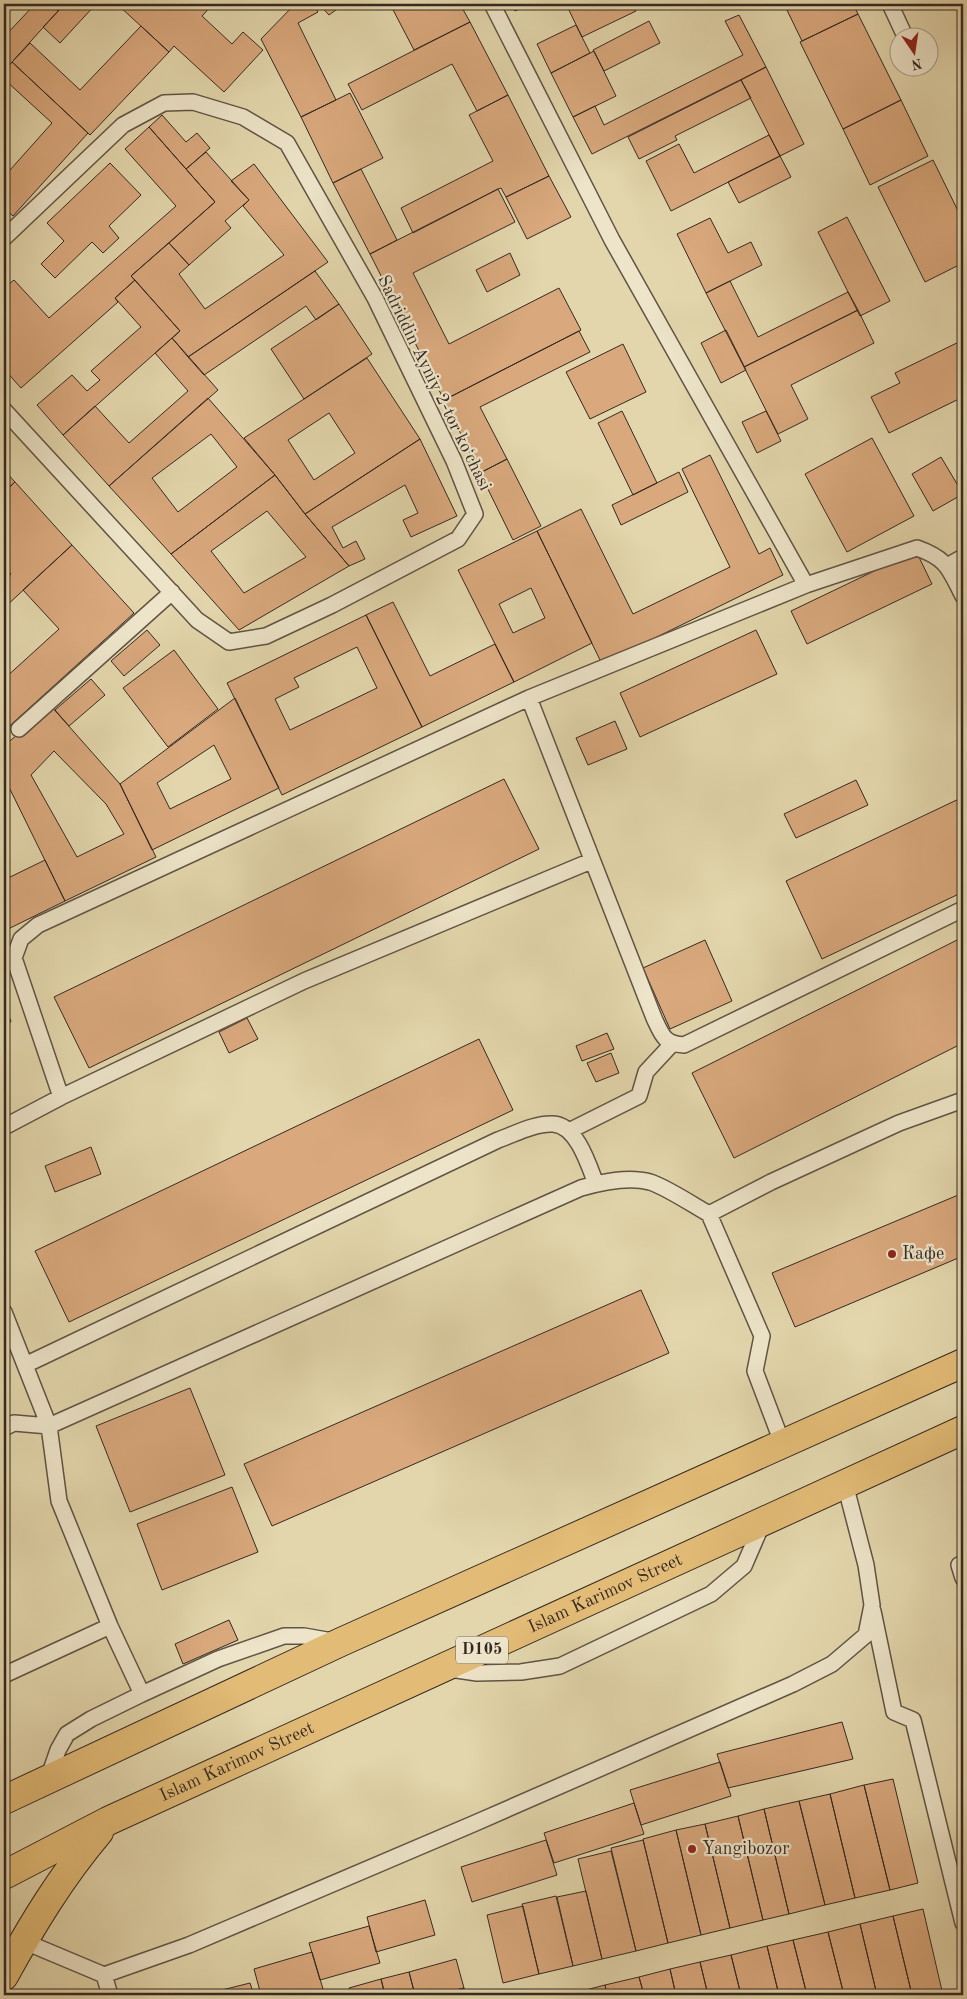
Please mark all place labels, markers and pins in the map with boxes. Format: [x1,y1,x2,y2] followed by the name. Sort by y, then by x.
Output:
[902,1245,944,1264] place label: Кафе
[886,1248,898,1260] marker: Кафе
[702,1840,790,1858] place label: Yangibozor
[686,1843,698,1855] marker: Yangibozor

